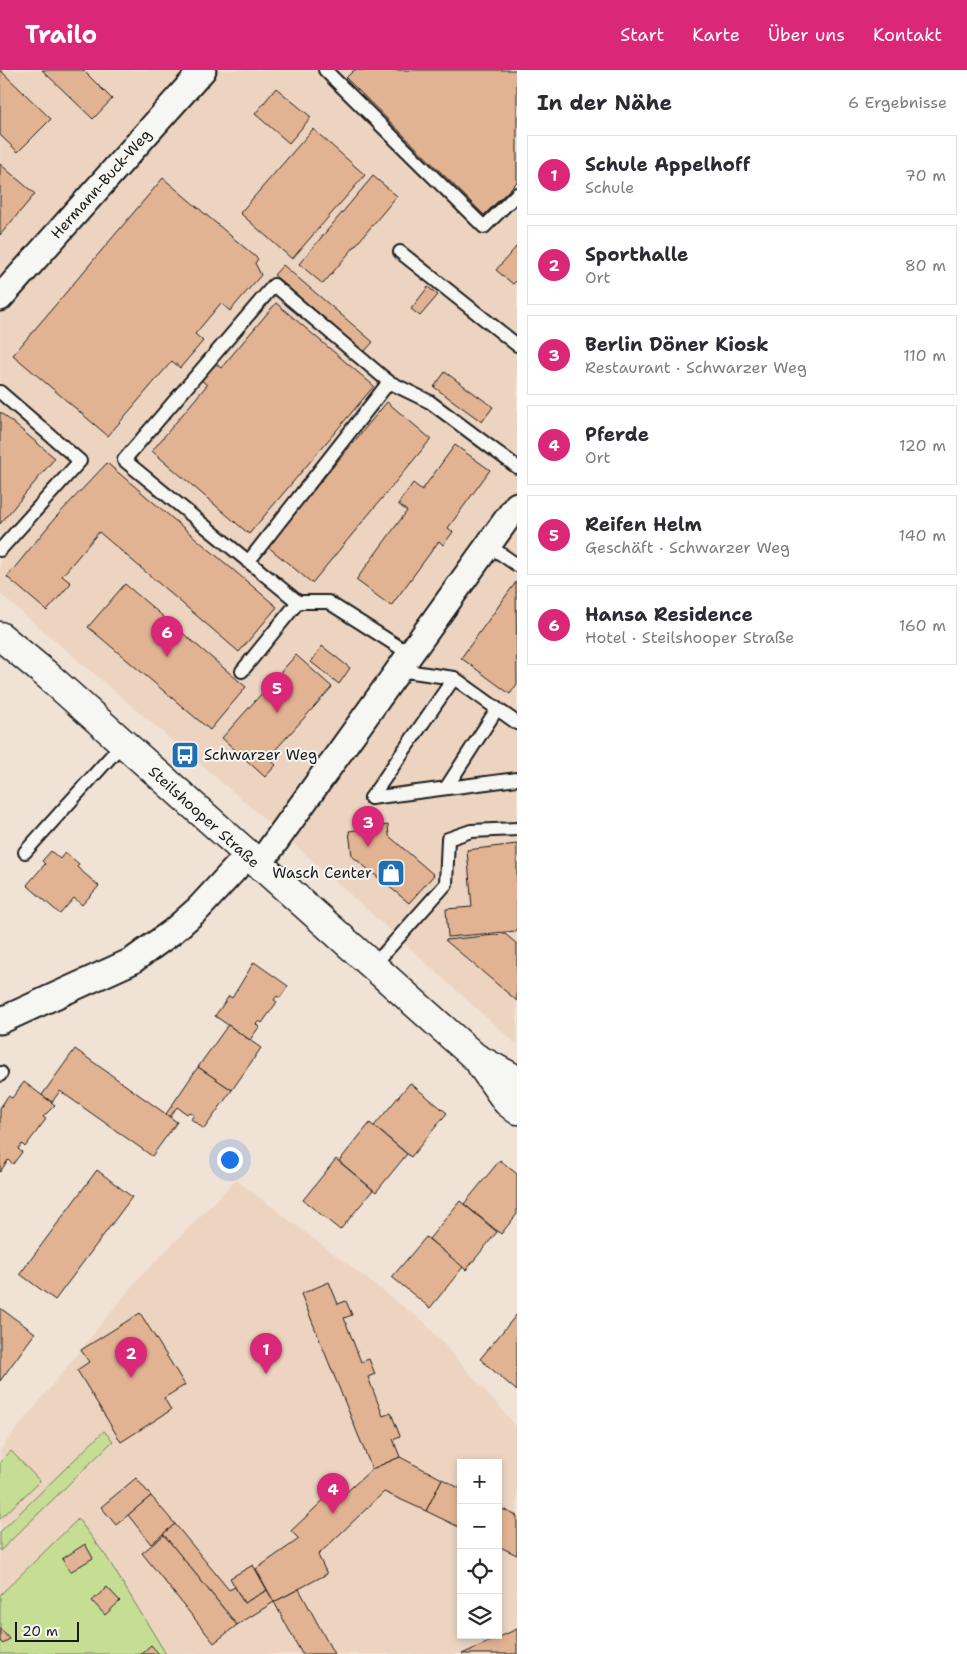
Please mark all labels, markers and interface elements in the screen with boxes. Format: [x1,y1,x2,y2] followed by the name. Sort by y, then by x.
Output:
[25,19,97,51] text: Trailo
[620,23,664,47] text: Start
[692,23,740,47] text: Karte
[768,23,845,47] text: Über uns
[873,23,942,47] text: Kontakt
[537,89,672,117] text: In der Nähe
[848,92,947,113] text: 6 Ergebnisse
[46,125,156,243] street label: Hermann-Buck-Weg
[585,152,750,177] text: Schule Appelhoff
[550,165,558,186] text: 1
[905,165,946,186] text: 70 m
[585,177,634,198] text: Schule
[585,242,688,267] text: Sporthalle
[548,255,560,276] text: 2
[905,255,946,276] text: 80 m
[585,267,611,288] text: Ort
[585,332,769,357] text: Berlin Döner Kiosk
[548,345,560,366] text: 3
[903,345,946,366] text: 110 m
[585,357,807,378] text: Restaurant · Schwarzer Weg
[585,422,649,447] text: Pferde
[548,435,560,456] text: 4
[899,435,946,456] text: 120 m
[585,447,611,468] text: Ort
[585,512,702,537] text: Reifen Helm
[549,525,559,546] text: 5
[899,525,946,546] text: 140 m
[585,537,790,558] text: Geschäft · Schwarzer Weg
[585,602,753,627] text: Hansa Residence
[548,615,560,636] text: 6
[899,615,946,636] text: 160 m
[151,616,183,657] pin: 6
[585,627,794,648] text: Hotel · Steilshooper Straße
[261,672,293,713] pin: 5
[170,740,200,770] bus stop icon: Schwarzer Weg
[204,745,317,765] place label: Schwarzer Weg
[144,762,264,872] street label: Steilshooper Straße
[352,806,384,847] pin: 3
[376,858,406,888] shop icon: Wasch Center
[272,863,372,883] place label: Wasch Center
[217,1147,243,1173] your location
[250,1333,282,1374] pin: 1
[115,1337,147,1378] pin: 2
[457,1459,502,1639] map controls
[457,1459,502,1504] button: +
[317,1473,349,1514] pin: 4
[457,1504,502,1549] button: −
[457,1549,502,1594] button: locate
[457,1594,502,1639] button: layers
[15,1619,79,1642] scale bar
[22,1622,58,1640] text: 20 m

